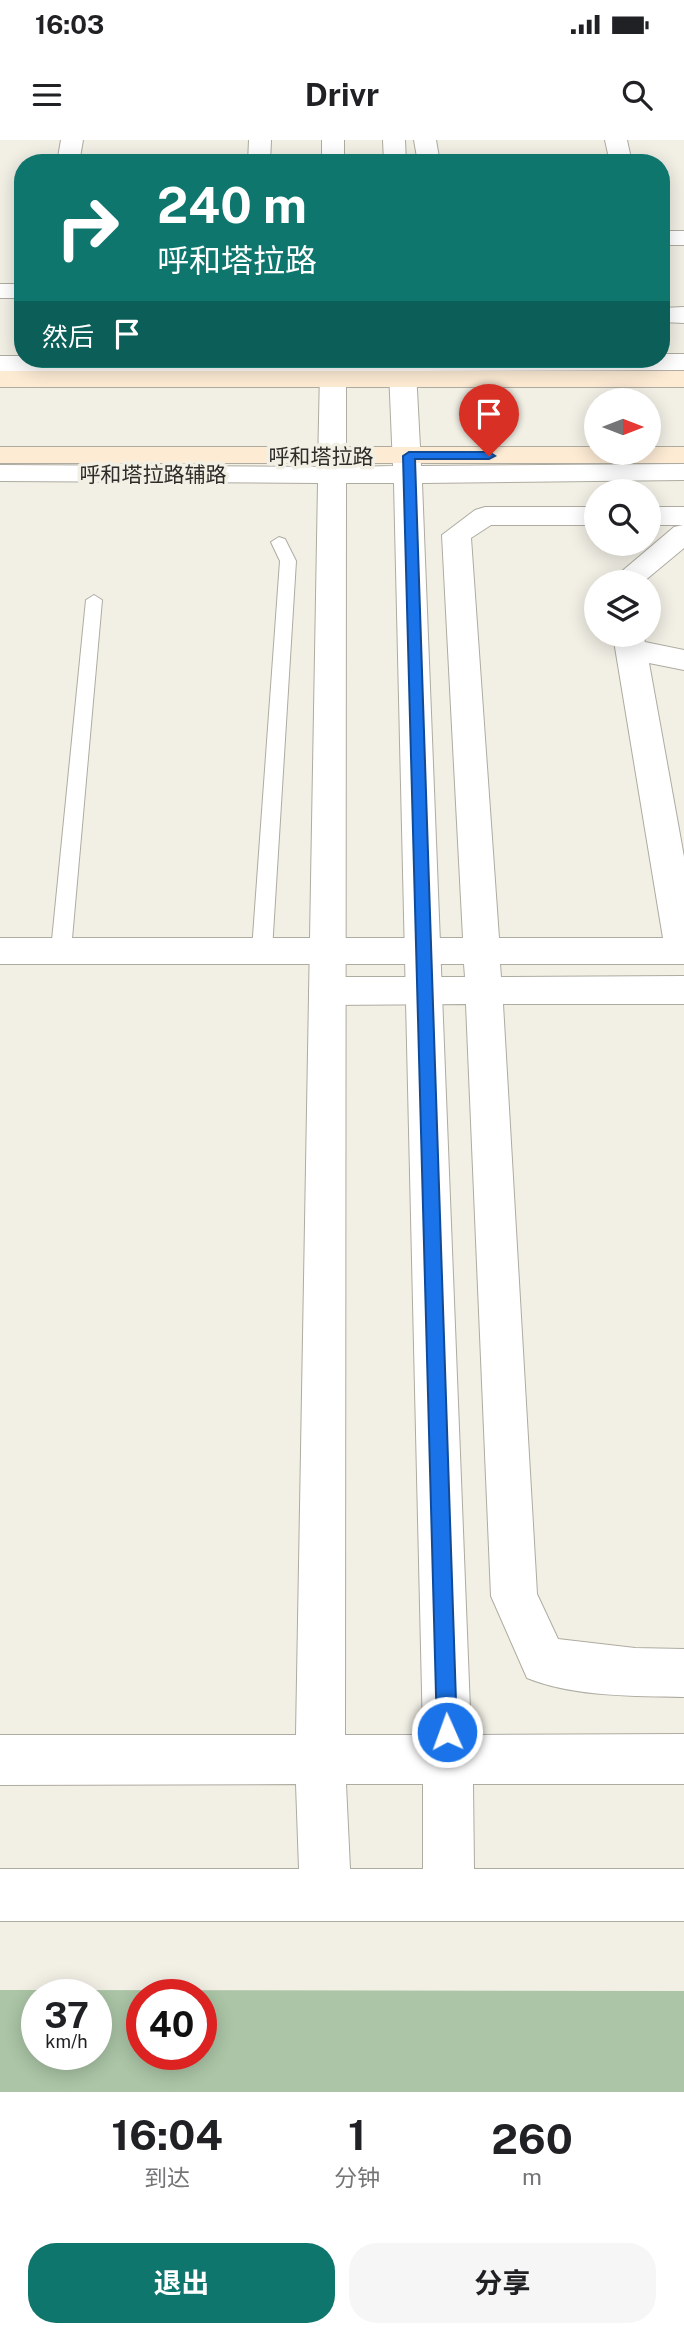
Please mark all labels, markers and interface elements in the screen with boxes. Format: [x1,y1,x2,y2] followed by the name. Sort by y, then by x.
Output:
[35,9,104,40] text: 16:03
[28,76,66,114] icon: menu
[305,76,379,113] text: Drivr
[618,76,656,114] icon: search
[157,176,307,234] text: 240 m
[42,182,133,273] icon: right
[157,242,317,279] text: 呼和塔拉路
[108,315,146,353] icon: arrive
[42,321,94,352] text: 然后
[459,384,519,456] pin
[584,388,662,466] north arrow
[584,388,661,647] map controls
[470,395,508,433] icon: arrive
[269,444,374,469] street label: 呼和塔拉路
[80,462,227,487] street label: 呼和塔拉路辅路
[584,479,661,556] button: search
[584,570,661,647] button: layers
[410,1695,484,1769] position arrow
[126,1979,217,2070] speed limit sign: 40
[44,1995,89,2036] text: 37
[45,2031,88,2052] text: km/h
[111,2110,223,2159] text: 16:04
[348,2110,366,2159] text: 1
[491,2114,573,2163] text: 260
[522,2163,542,2190] text: m
[144,2164,190,2191] text: 到达
[334,2164,380,2191] text: 分钟
[28,2243,335,2323] button: 退出
[349,2243,656,2323] button: 分享

